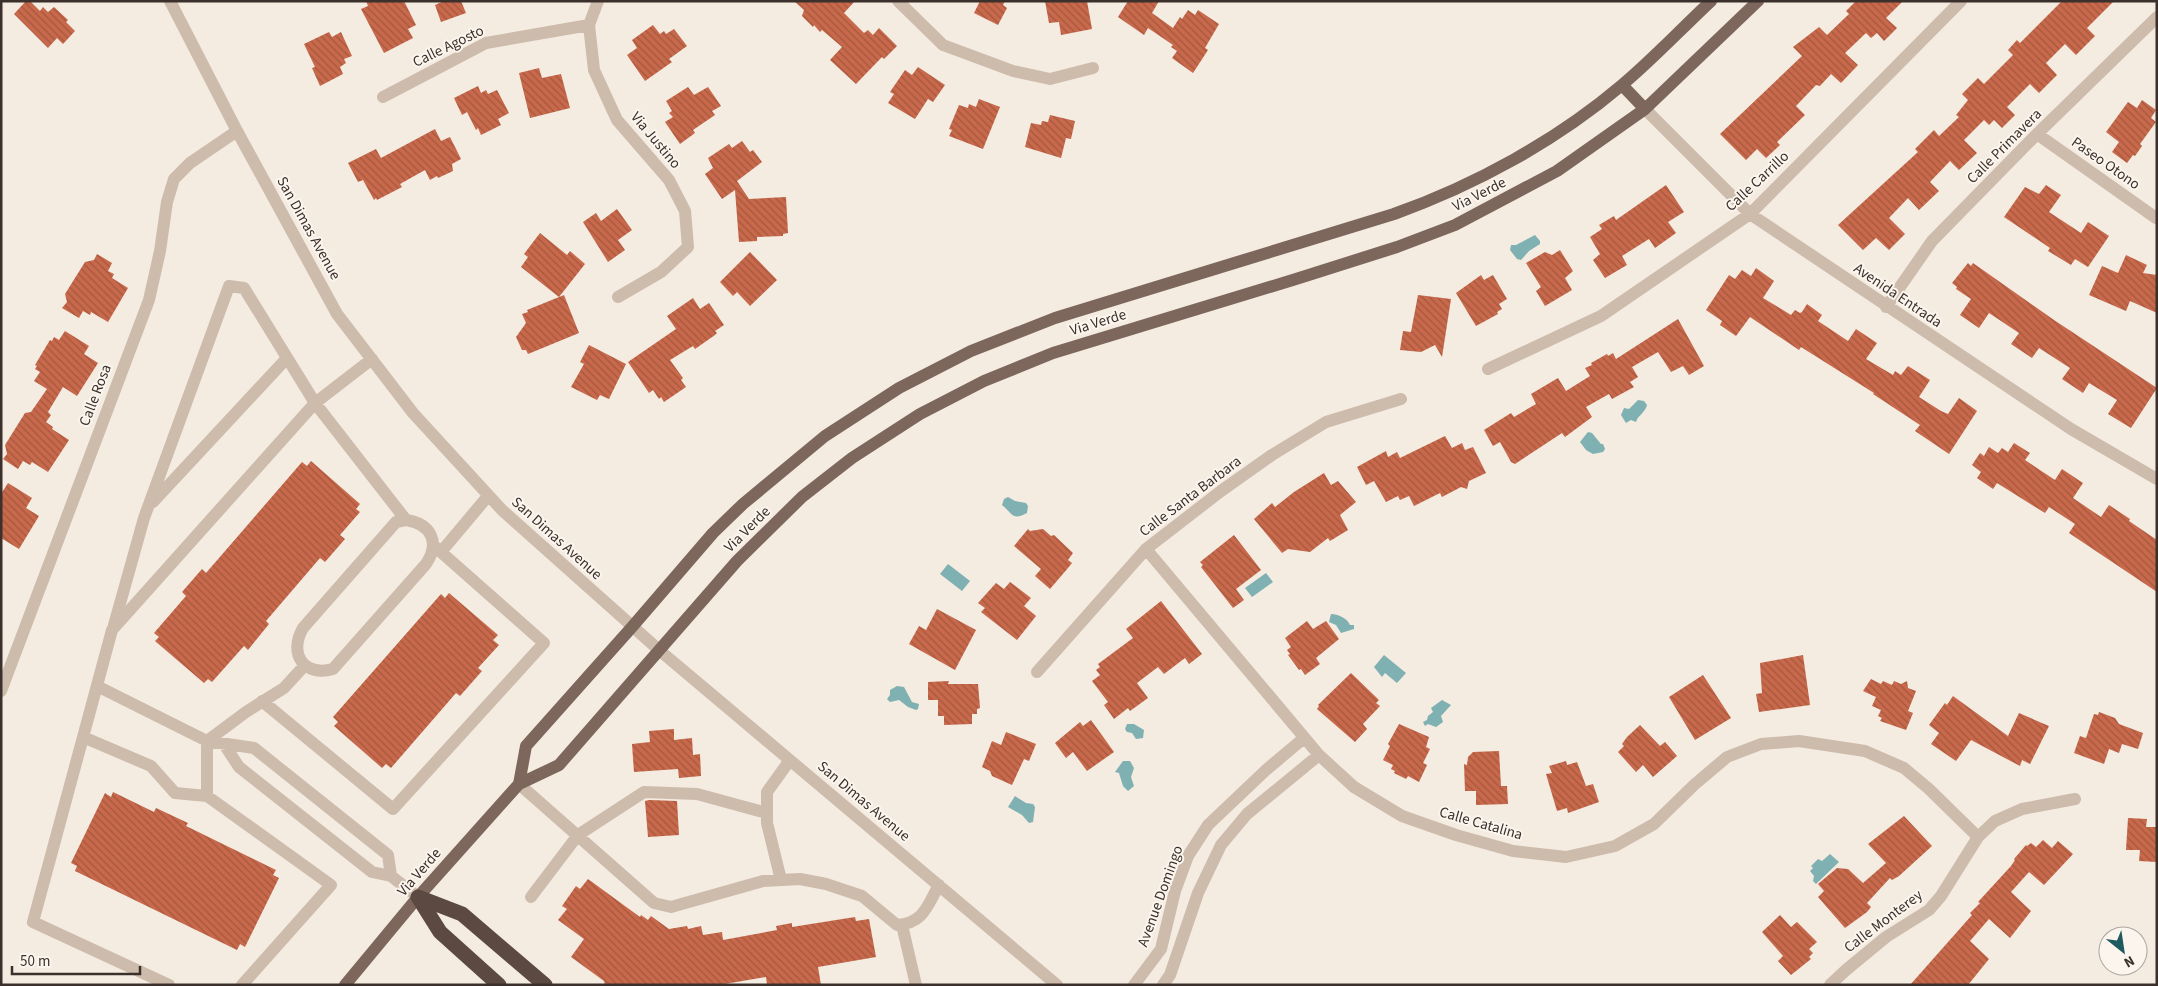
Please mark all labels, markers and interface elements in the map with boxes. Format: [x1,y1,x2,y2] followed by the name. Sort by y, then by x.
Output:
[409,20,487,73] street label: Calle Agosto
[1962,104,2047,189] street label: Calle Primavera
[626,107,686,173] street label: Via Justino
[2067,132,2144,195] street label: Paseo Otono
[1721,146,1794,216] street label: Calle Carrillo
[1449,172,1510,217] street label: Via Verde
[271,173,346,284] street label: San Dimas Avenue
[1849,258,1946,333] street label: Avenida Entrada
[1067,304,1129,341] street label: Via Verde
[74,361,117,429] street label: Calle Rosa
[1135,451,1246,542] street label: Calle Santa Barbara
[507,492,606,585] street label: San Dimas Avenue
[720,502,775,557] street label: Via Verde
[813,756,915,846] street label: San Dimas Avenue
[1437,802,1525,845] street label: Calle Catalina
[1132,843,1189,950] street label: Avenue Domingo
[393,844,446,901] street label: Via Verde
[1840,885,1927,958] street label: Calle Monterey
[2098,926,2148,976] north arrow
[12,944,140,976] scale bar
[2120,950,2138,972] text: N
[20,951,50,972] text: 50 m

